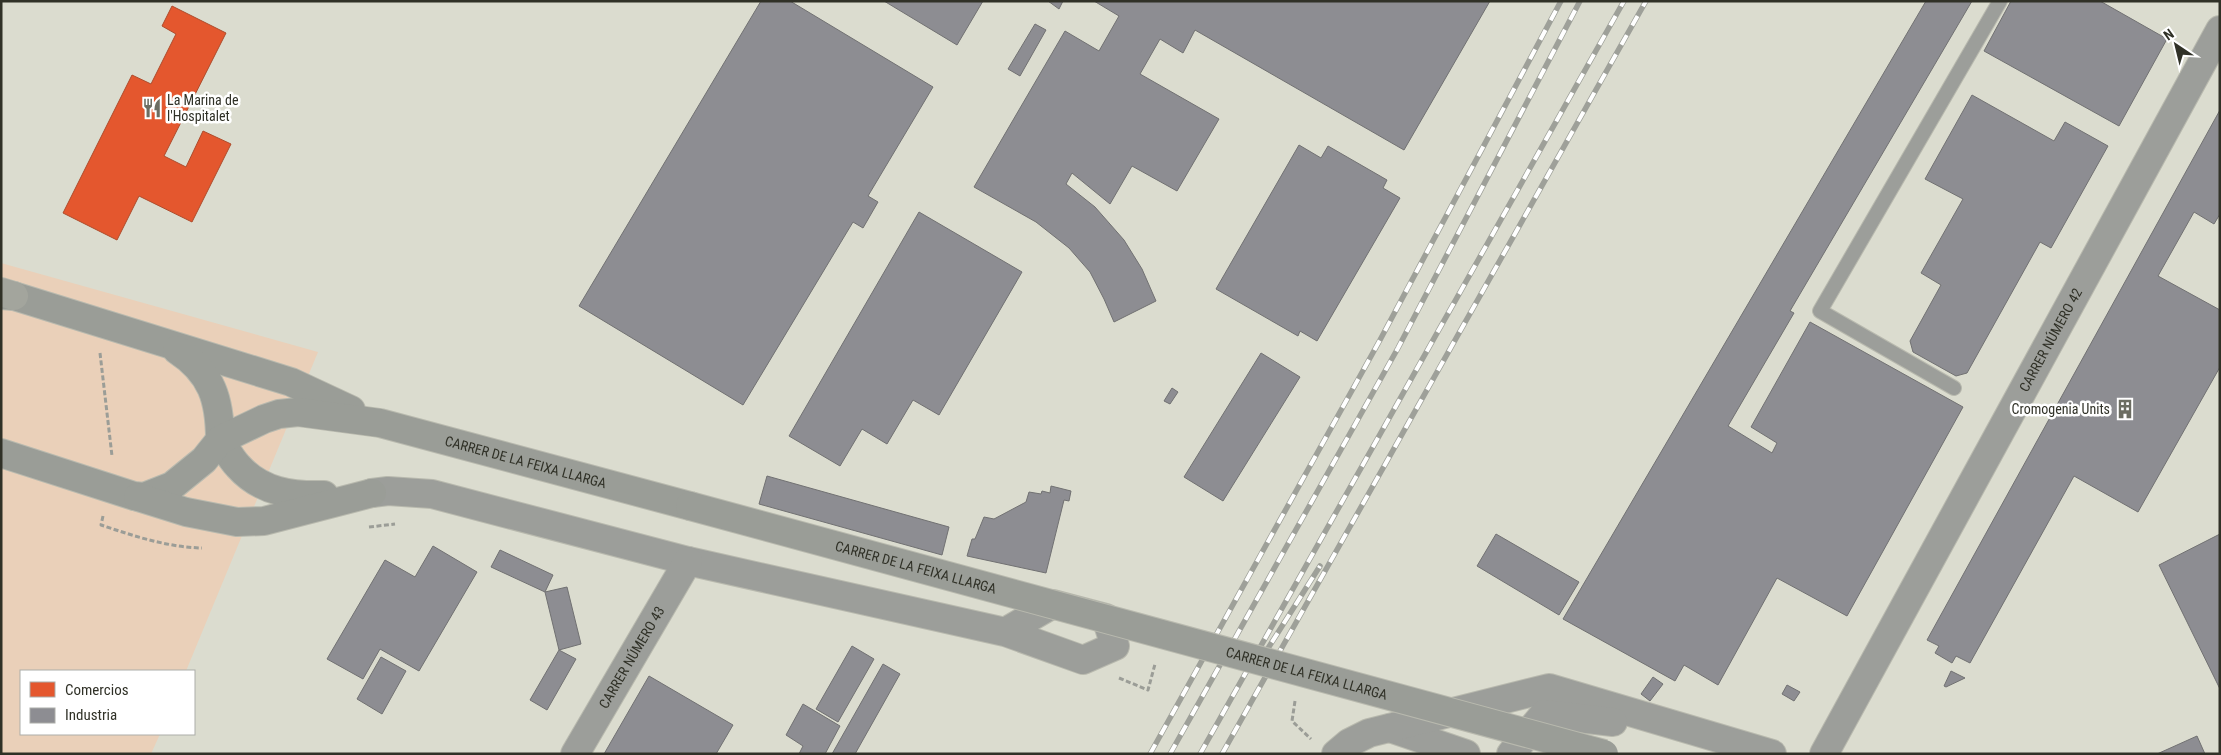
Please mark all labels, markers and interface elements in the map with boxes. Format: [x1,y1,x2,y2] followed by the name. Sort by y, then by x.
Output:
[2151,20,2201,70] north arrow
[2160,25,2177,43] text: N
[167,92,239,124] place label: La Marina de l'Hospitalet
[141,97,163,119] restaurant icon: La Marina de l'Hospitalet
[2016,285,2085,394] street label: CARRER NÚMERO 42
[2114,398,2136,420] building icon: Cromogenia Units
[2012,401,2110,417] place label: Cromogenia Units
[443,433,608,491] street label: CARRER DE LA FEIXA LLARGA
[833,538,998,597] street label: CARRER DE LA FEIXA LLARGA
[595,603,668,711] street label: CARRER NÚMERO 43
[1224,644,1389,703] street label: CARRER DE LA FEIXA LLARGA
[20,670,195,735] legend
[65,681,129,699] text: Comercios
[65,706,117,724] text: Industria

